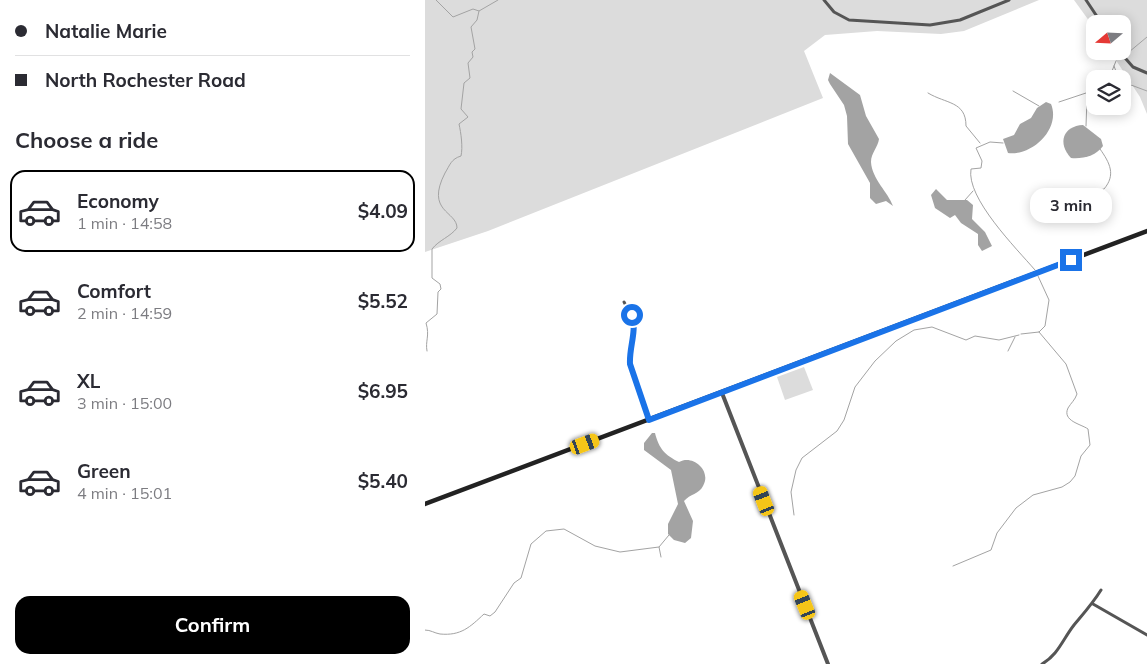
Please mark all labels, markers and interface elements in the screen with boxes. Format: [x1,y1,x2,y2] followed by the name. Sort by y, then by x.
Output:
[1086,15,1131,60] north arrow
[1086,15,1131,115] map controls
[45,19,167,43] text: Natalie Marie
[45,68,246,92] text: North Rochester Road
[1086,70,1131,115] button: layers
[15,126,158,154] text: Choose a ride
[1030,188,1112,222] callout: 3 min
[17,189,62,234] icon: car
[77,189,159,213] text: Economy
[1050,195,1092,215] text: 3 min
[358,199,408,223] text: $4.09
[77,213,172,233] text: 1 min · 14:58
[1060,249,1082,271] route end
[17,279,62,324] icon: car
[77,279,151,303] text: Comfort
[358,289,408,313] text: $5.52
[77,303,172,323] text: 2 min · 14:59
[621,304,643,326] route start
[17,369,62,414] icon: car
[77,369,100,393] text: XL
[358,379,408,403] text: $6.95
[77,393,172,413] text: 3 min · 15:00
[568,432,601,456] car
[17,459,62,504] icon: car
[77,459,131,483] text: Green
[358,469,408,493] text: $5.40
[77,483,172,503] text: 4 min · 15:01
[751,484,776,518] car
[792,588,817,622] car
[15,596,410,654] button: Confirm

